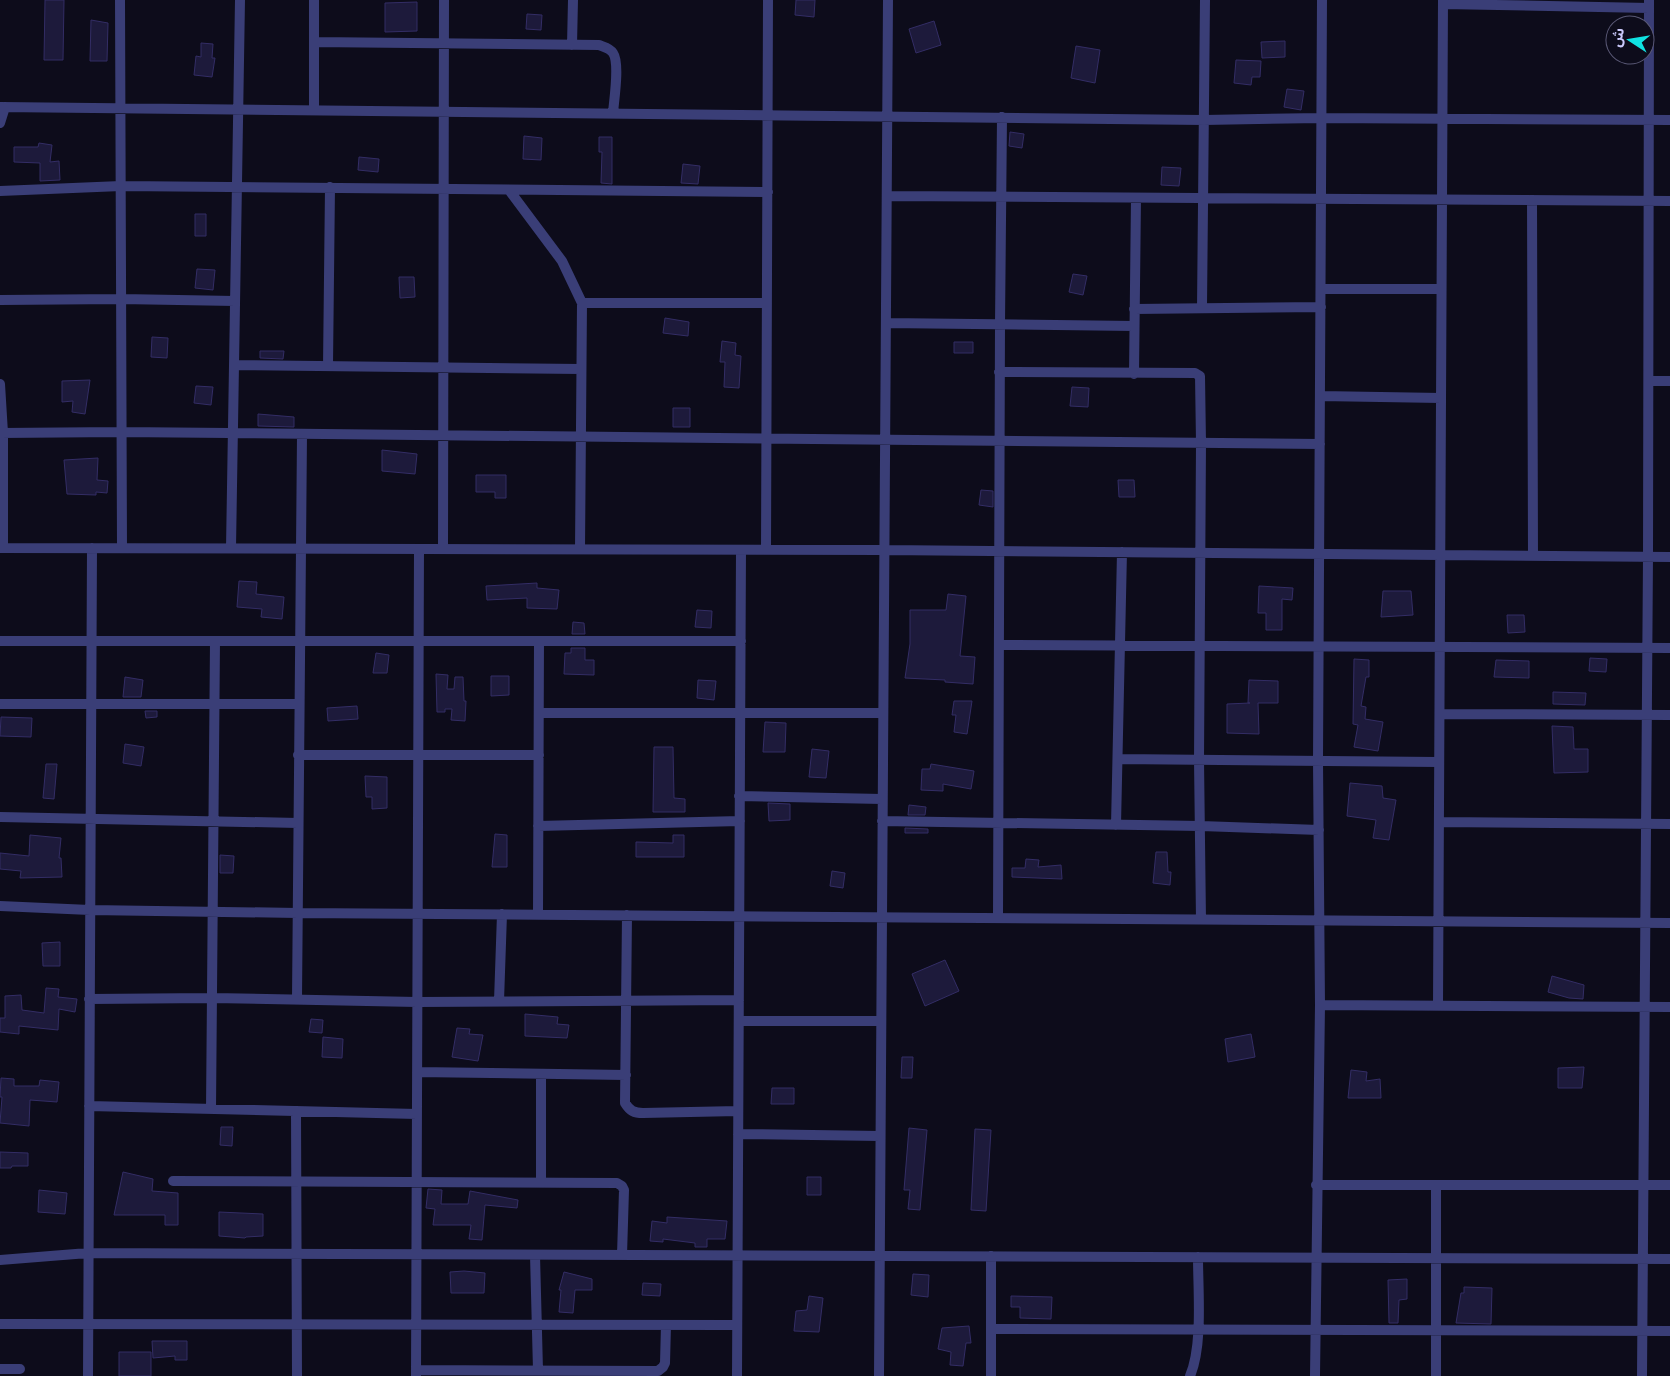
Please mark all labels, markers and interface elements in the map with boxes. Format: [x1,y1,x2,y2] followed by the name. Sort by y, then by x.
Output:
[1605,15,1655,65] north arrow
[1607,26,1627,48] text: ش

